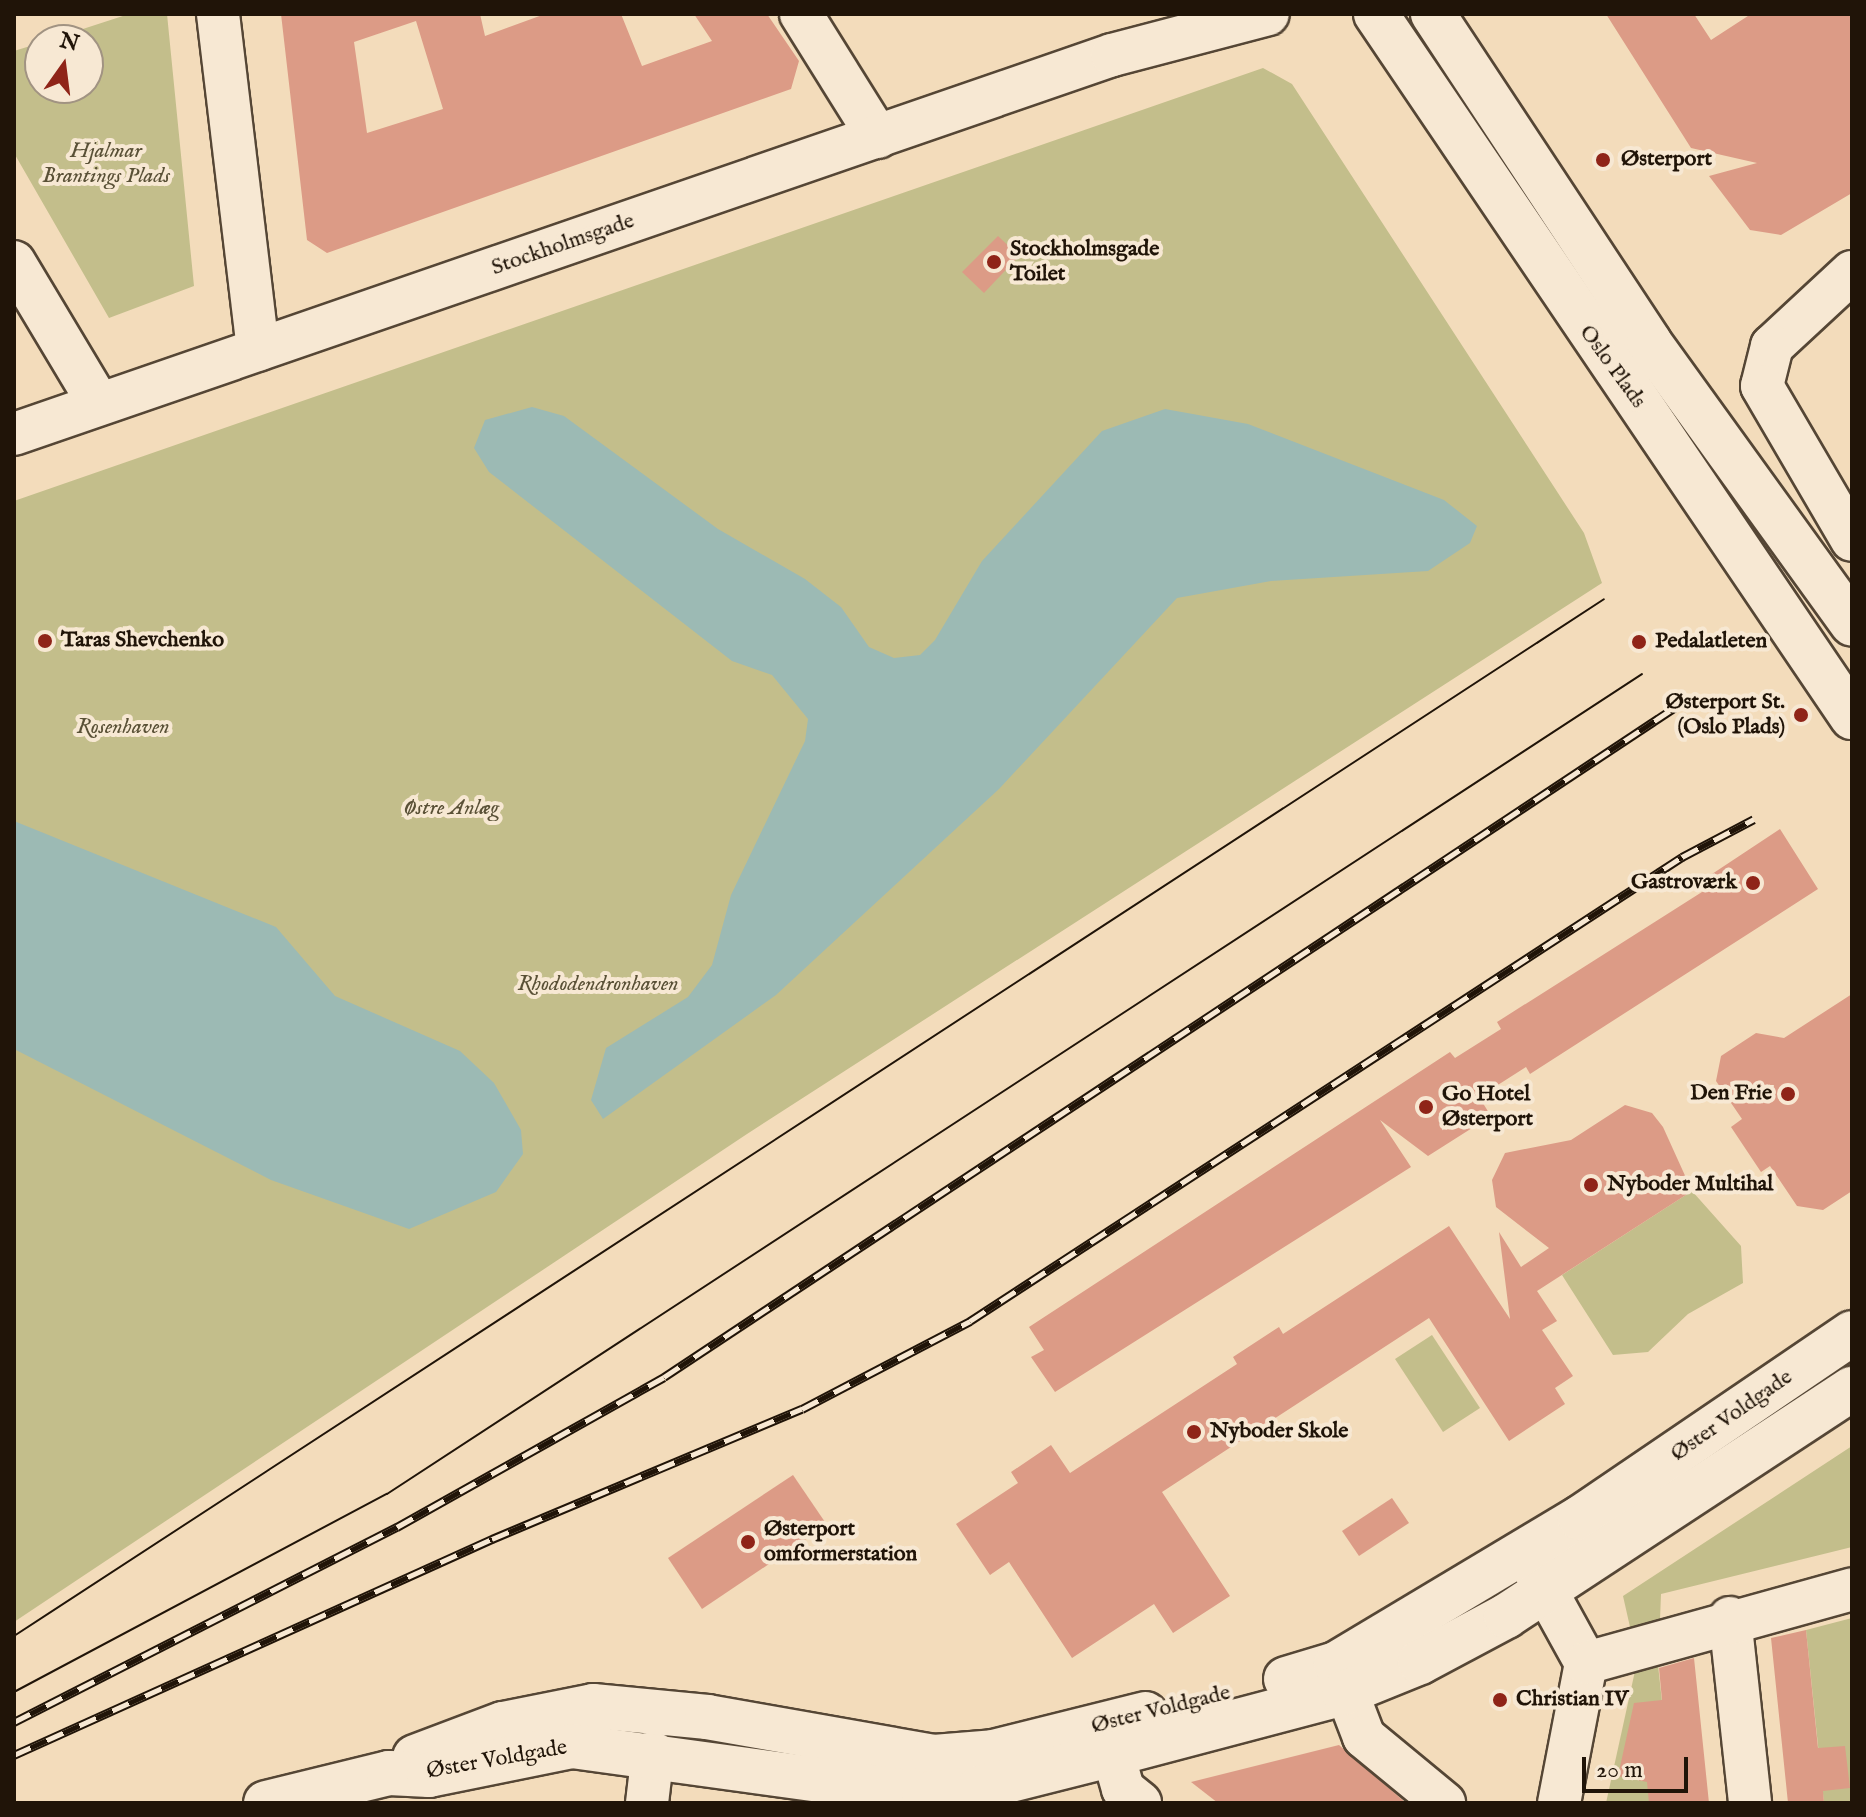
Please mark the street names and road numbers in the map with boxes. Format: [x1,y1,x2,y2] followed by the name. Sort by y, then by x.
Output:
[488,208,638,282] street label: Stockholmsgade
[1573,320,1651,414] street label: Oslo Plads
[1666,1364,1798,1468] street label: Øster Voldgade
[1089,1680,1233,1740] street label: Øster Voldgade
[425,1735,569,1785] street label: Øster Voldgade

